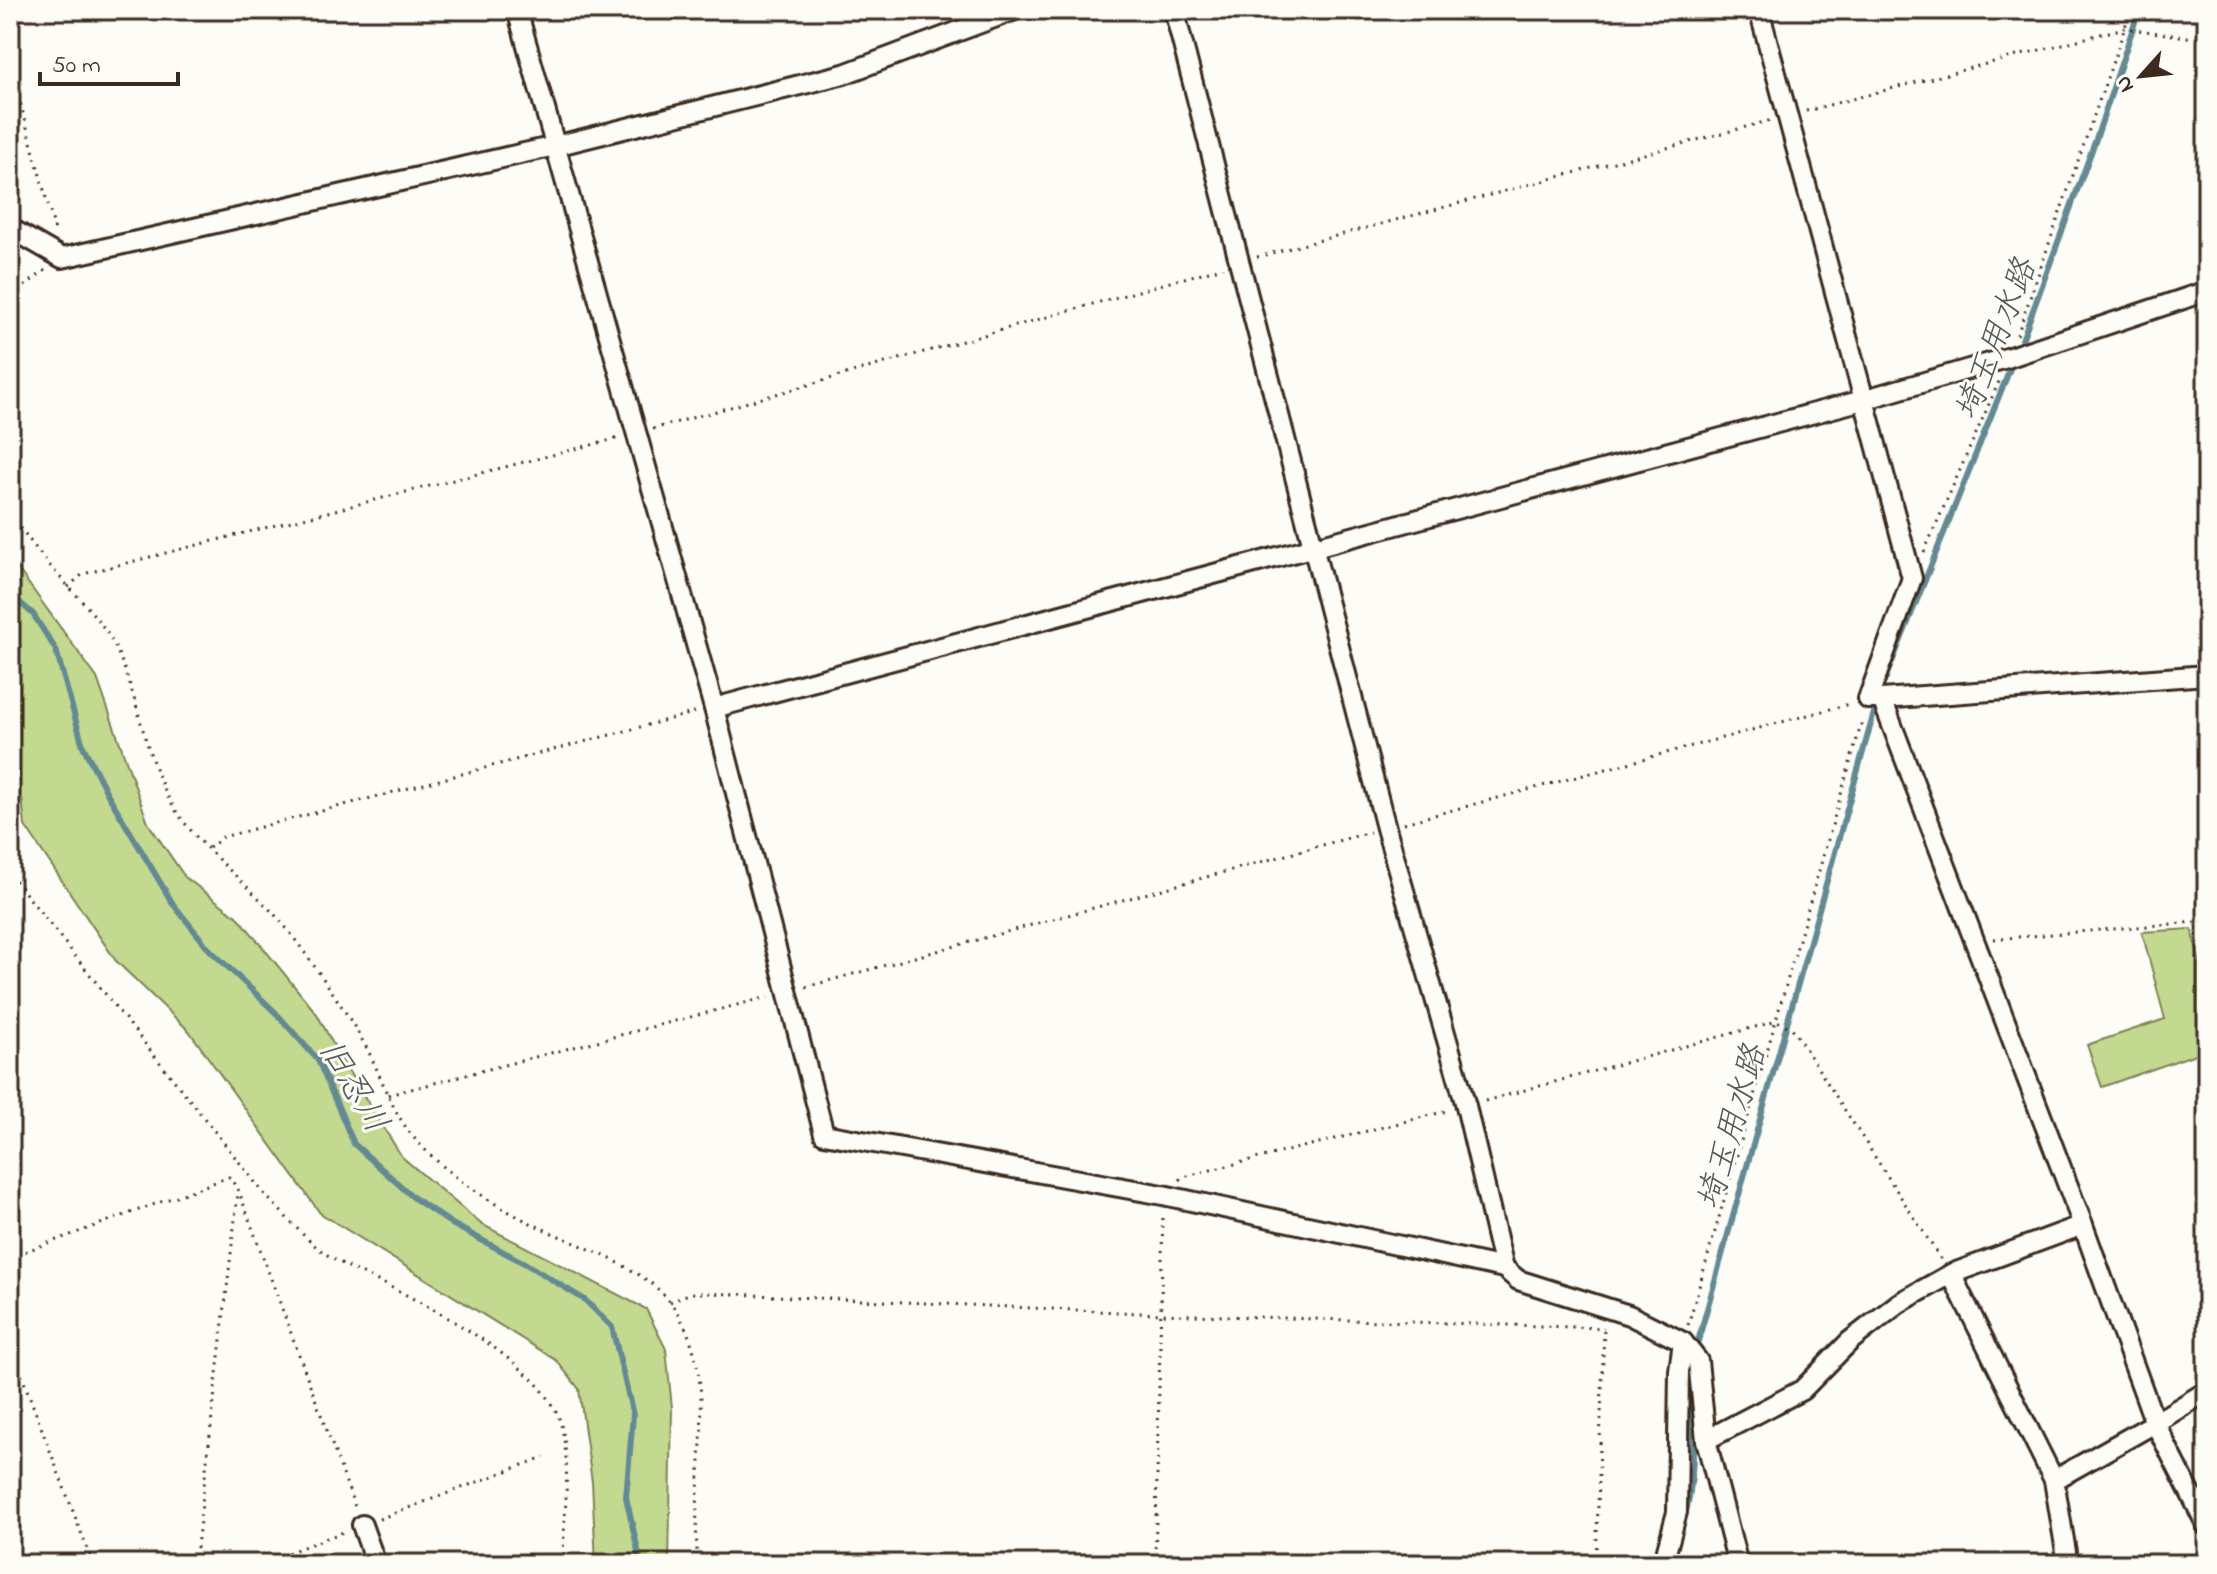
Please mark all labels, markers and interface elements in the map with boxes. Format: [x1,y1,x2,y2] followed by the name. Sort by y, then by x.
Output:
[40,36,178,86] scale bar
[2101,36,2181,116] north arrow
[52,49,101,84] text: 50 m
[2108,70,2143,98] text: N
[1944,250,2052,429] water label: 埼玉用水路
[304,1030,399,1144] water label: 旧忍川
[1686,1038,1782,1217] water label: 埼玉用水路

